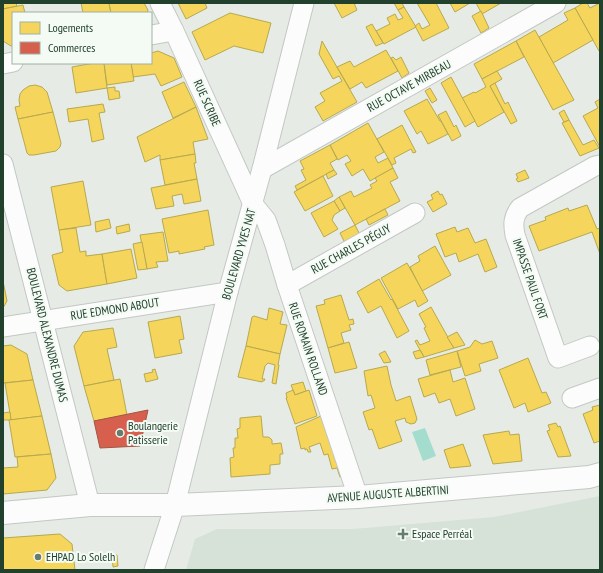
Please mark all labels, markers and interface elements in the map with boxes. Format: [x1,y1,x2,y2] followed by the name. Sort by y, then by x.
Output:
[12,12,152,64] legend
[48,20,93,35] text: Logements
[48,40,95,55] text: Commerces
[364,56,453,115] street label: RUE OCTAVE MIRBEAU
[190,77,224,129] street label: RUE SCRIBE
[218,206,259,301] street label: BOULEVARD YVES NAT
[308,220,394,277] street label: RUE CHARLES PÉGUY
[510,236,552,322] street label: IMPASSE PAUL FORT
[24,266,71,404] street label: BOULEVARD ALEXANDRE DUMAS
[69,294,161,323] street label: RUE EDMOND ABOUT
[286,300,331,397] street label: RUE ROMAIN ROLLAND
[128,418,178,447] place label: Boulangerie Patisserie
[115,428,125,438] marker: Boulangerie Patisserie
[327,482,449,505] street label: AVENUE AUGUSTE ALBERTINI
[412,526,472,541] place label: Espace Perréal
[397,528,409,540] marker: Espace Perréal
[46,549,115,564] place label: EHPAD Lo Solelh
[33,552,43,562] marker: EHPAD Lo Solelh

